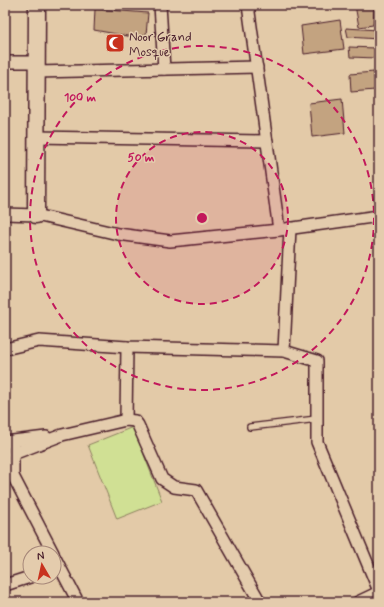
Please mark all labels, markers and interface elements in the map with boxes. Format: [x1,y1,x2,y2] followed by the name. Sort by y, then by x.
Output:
[129,29,192,61] place label: Noor Grand Mosque
[104,32,126,54] mosque icon: Noor Grand Mosque
[64,90,97,106] text: 100 m
[128,150,155,166] text: 50 m
[195,211,209,225] centre of rings
[22,545,62,585] north arrow
[36,549,45,564] text: N

